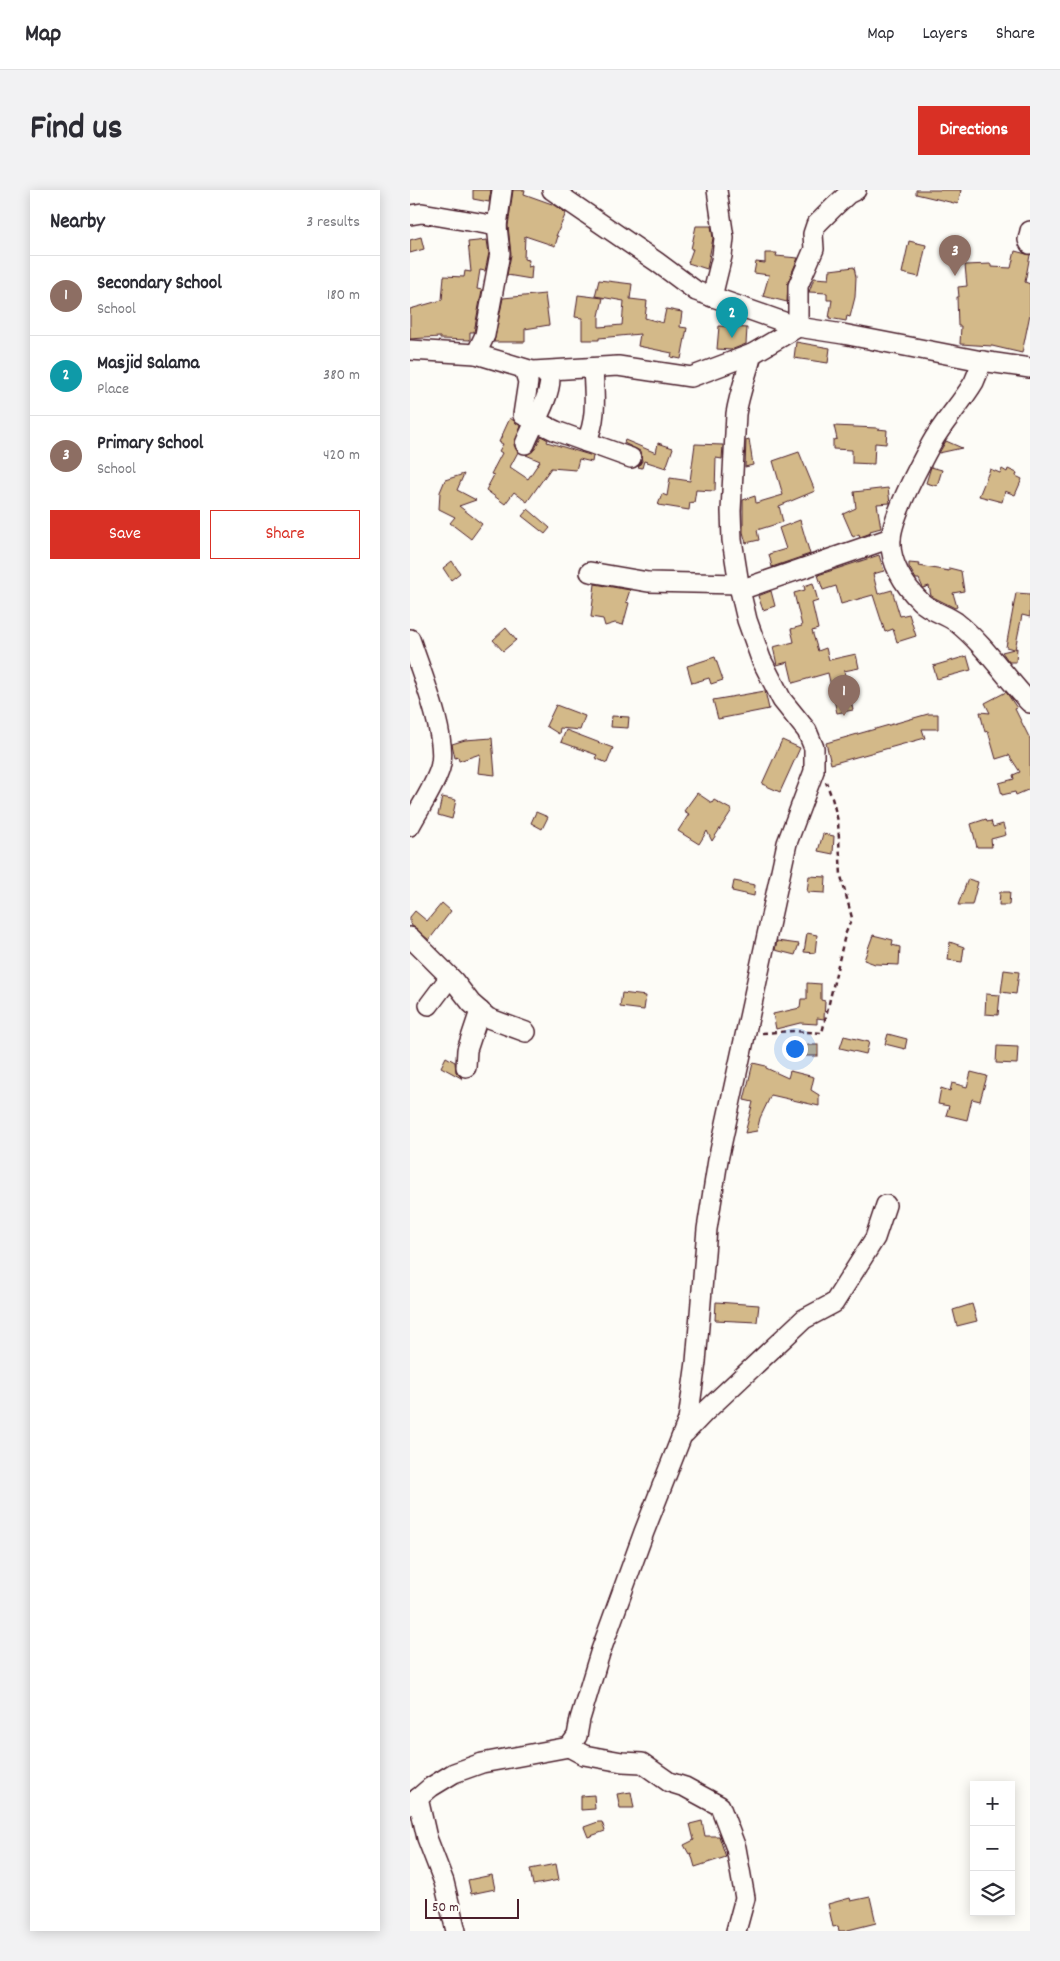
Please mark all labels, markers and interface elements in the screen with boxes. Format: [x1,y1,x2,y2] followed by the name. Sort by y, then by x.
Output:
[25,18,61,52] text: Map
[867,22,894,47] text: Map
[922,22,968,47] text: Layers
[996,22,1035,47] text: Share
[30,105,122,155] text: Find us
[918,106,1030,155] button: Directions
[50,208,105,238] text: Nearby
[306,211,360,234] text: 3 results
[939,235,971,276] pin: 3
[97,271,222,298] text: Secondary School
[64,284,68,307] text: 1
[327,284,360,307] text: 180 m
[716,297,748,338] pin: 2
[97,298,136,321] text: School
[97,351,199,378] text: Masjid Salama
[63,364,70,387] text: 2
[323,364,360,387] text: 380 m
[97,378,129,401] text: Place
[97,431,203,458] text: Primary School
[62,444,70,467] text: 3
[323,444,360,467] text: 420 m
[97,458,136,481] text: School
[50,510,200,559] button: Save
[210,510,360,559] button: Share
[828,675,860,716] pin: 1
[782,1036,808,1062] your location
[970,1781,1015,1916] map controls
[970,1781,1015,1826] button: +
[970,1826,1015,1871] button: −
[970,1871,1015,1916] button: layers
[425,1896,519,1919] scale bar
[432,1898,459,1918] text: 50 m

